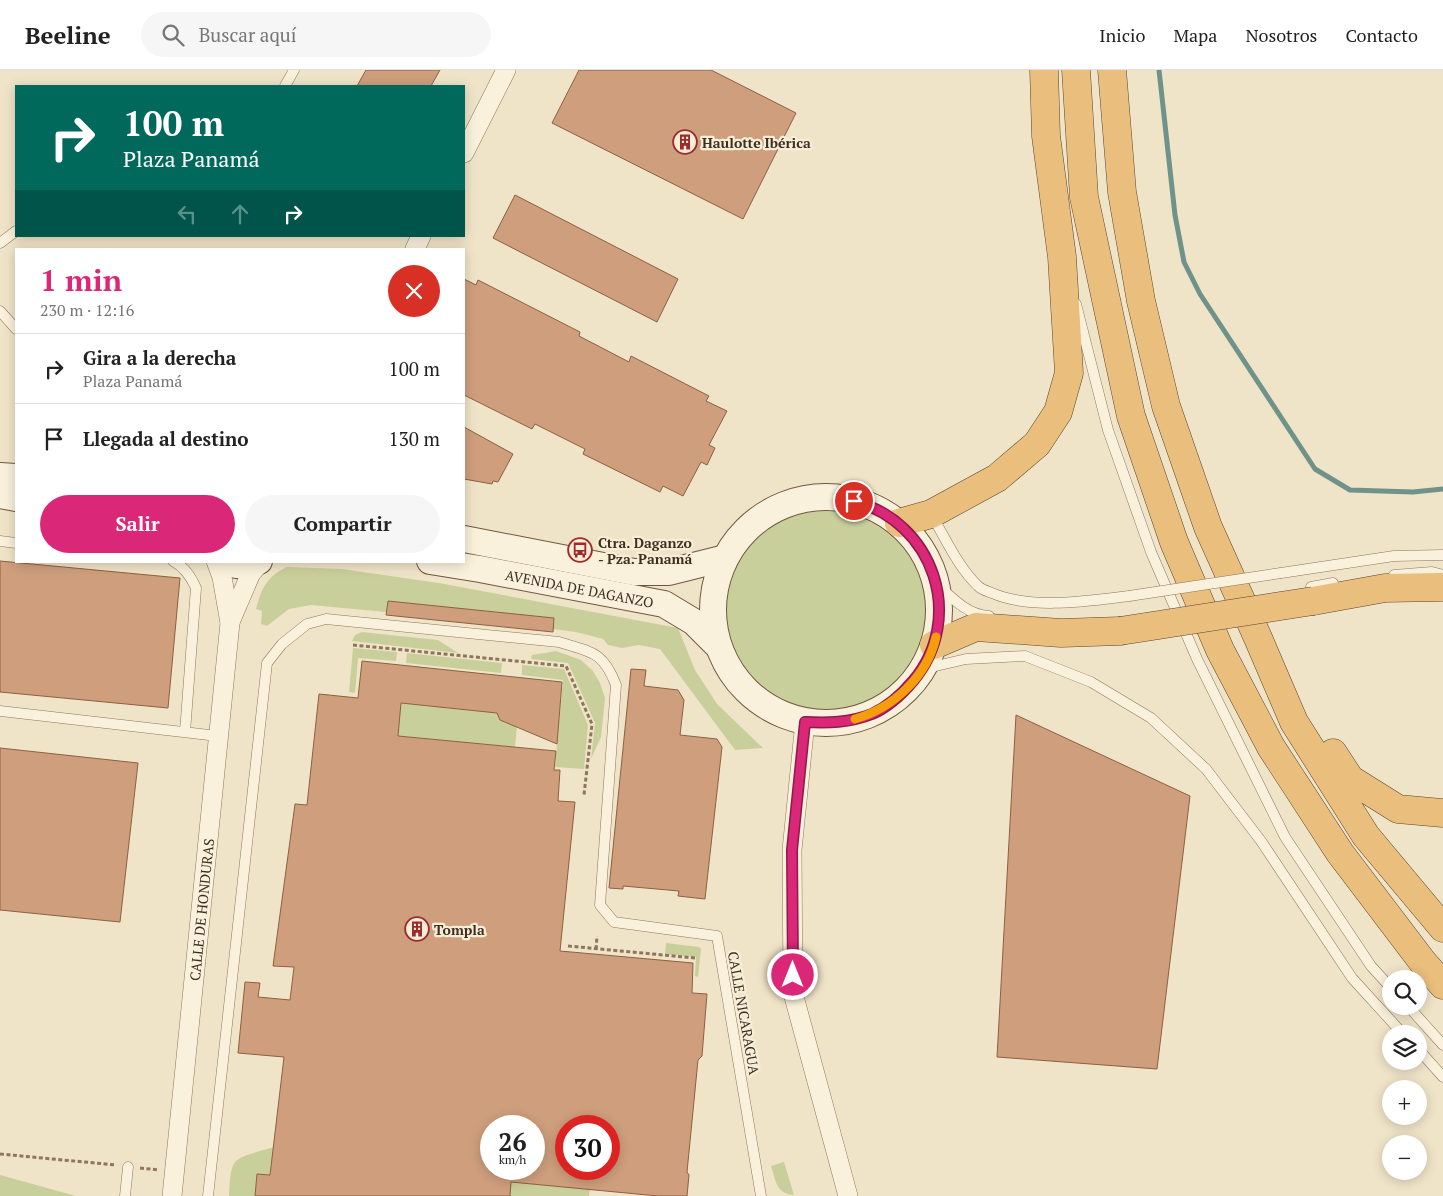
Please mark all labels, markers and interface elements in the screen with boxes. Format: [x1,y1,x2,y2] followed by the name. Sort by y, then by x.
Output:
[141,12,491,57] search box
[25,19,111,51] text: Beeline
[159,21,187,49] icon: search
[199,22,296,47] text: Buscar aquí
[1099,23,1145,47] text: Inicio
[1173,23,1217,47] text: Mapa
[1245,23,1317,47] text: Nosotros
[1345,23,1418,47] text: Contacto
[123,100,224,146] text: 100 m
[40,105,105,170] icon: right
[672,129,698,155] building icon: Haulotte Ibérica
[702,133,811,152] place label: Haulotte Ibérica
[123,144,260,173] text: Plaza Panamá
[173,200,201,228] icon: left
[226,200,254,228] icon: ahead
[279,200,307,228] icon: right
[40,260,122,300] text: 1 min
[388,265,440,317] button: close
[40,299,134,321] text: 230 m · 12:16
[83,345,236,370] text: Gira a la derecha
[40,355,68,383] icon: right
[389,356,440,381] text: 100 m
[83,370,182,392] text: Plaza Panamá
[40,425,68,453] icon: arrive
[83,426,249,451] text: Llegada al destino
[389,426,440,451] text: 130 m
[833,480,875,522] pin
[840,487,868,515] icon: arrive
[40,495,235,553] button: Salir
[245,495,440,553] button: Compartir
[598,533,693,568] place label: Ctra. Daganzo - Pza. Panamá
[567,537,593,563] bus stop icon: Ctra. Daganzo - Pza. Panamá
[504,565,655,611] street label: AVENIDA DE DAGANZO
[184,837,218,981] street label: CALLE DE HONDURAS
[404,916,430,942] building icon: Tompla
[434,920,485,939] place label: Tompla
[766,948,818,1000] position arrow
[724,950,764,1077] street label: CALLE NICARAGUA
[1382,970,1427,1180] map controls
[1382,970,1427,1015] button: search
[1382,1025,1427,1070] button: layers
[1382,1080,1427,1125] button: +
[555,1115,620,1180] speed limit sign: 30
[498,1125,527,1158] text: 26
[1382,1135,1427,1180] button: −
[499,1152,526,1167] text: km/h

